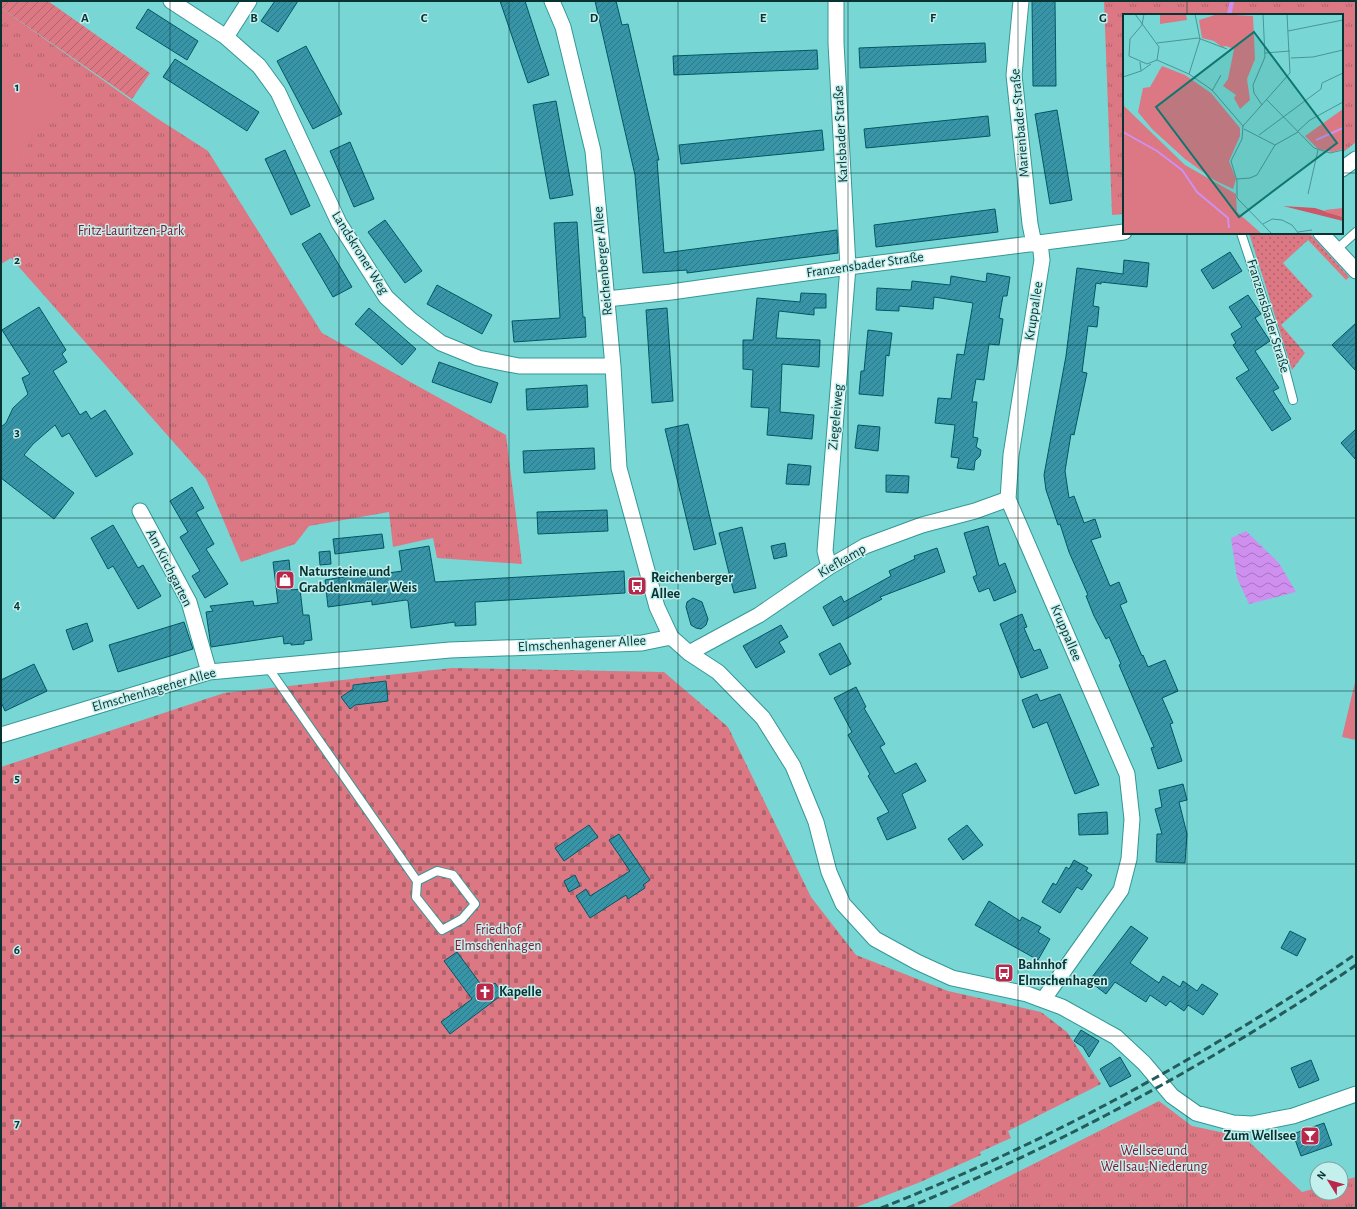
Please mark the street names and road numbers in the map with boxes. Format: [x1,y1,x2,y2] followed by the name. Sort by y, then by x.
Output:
[1008,68,1032,178] street label: Marienbader Straße
[831,85,851,183] street label: Karlsbader Straße
[591,206,615,316] street label: Reichenberger Allee
[329,209,391,297] street label: Landskroner Weg
[805,250,925,280] street label: Franzensbader Straße
[1244,257,1292,375] street label: Franzensbader Straße
[1022,280,1046,342] street label: Kruppallee
[826,383,846,451] street label: Ziegeleiweg
[143,527,195,609] street label: Am Kirchgarten
[816,542,868,580] street label: Kiefkamp
[1048,603,1084,663] street label: Kruppallee
[518,634,646,654] street label: Elmschenhagener Allee
[90,666,218,714] street label: Elmschenhagener Allee

